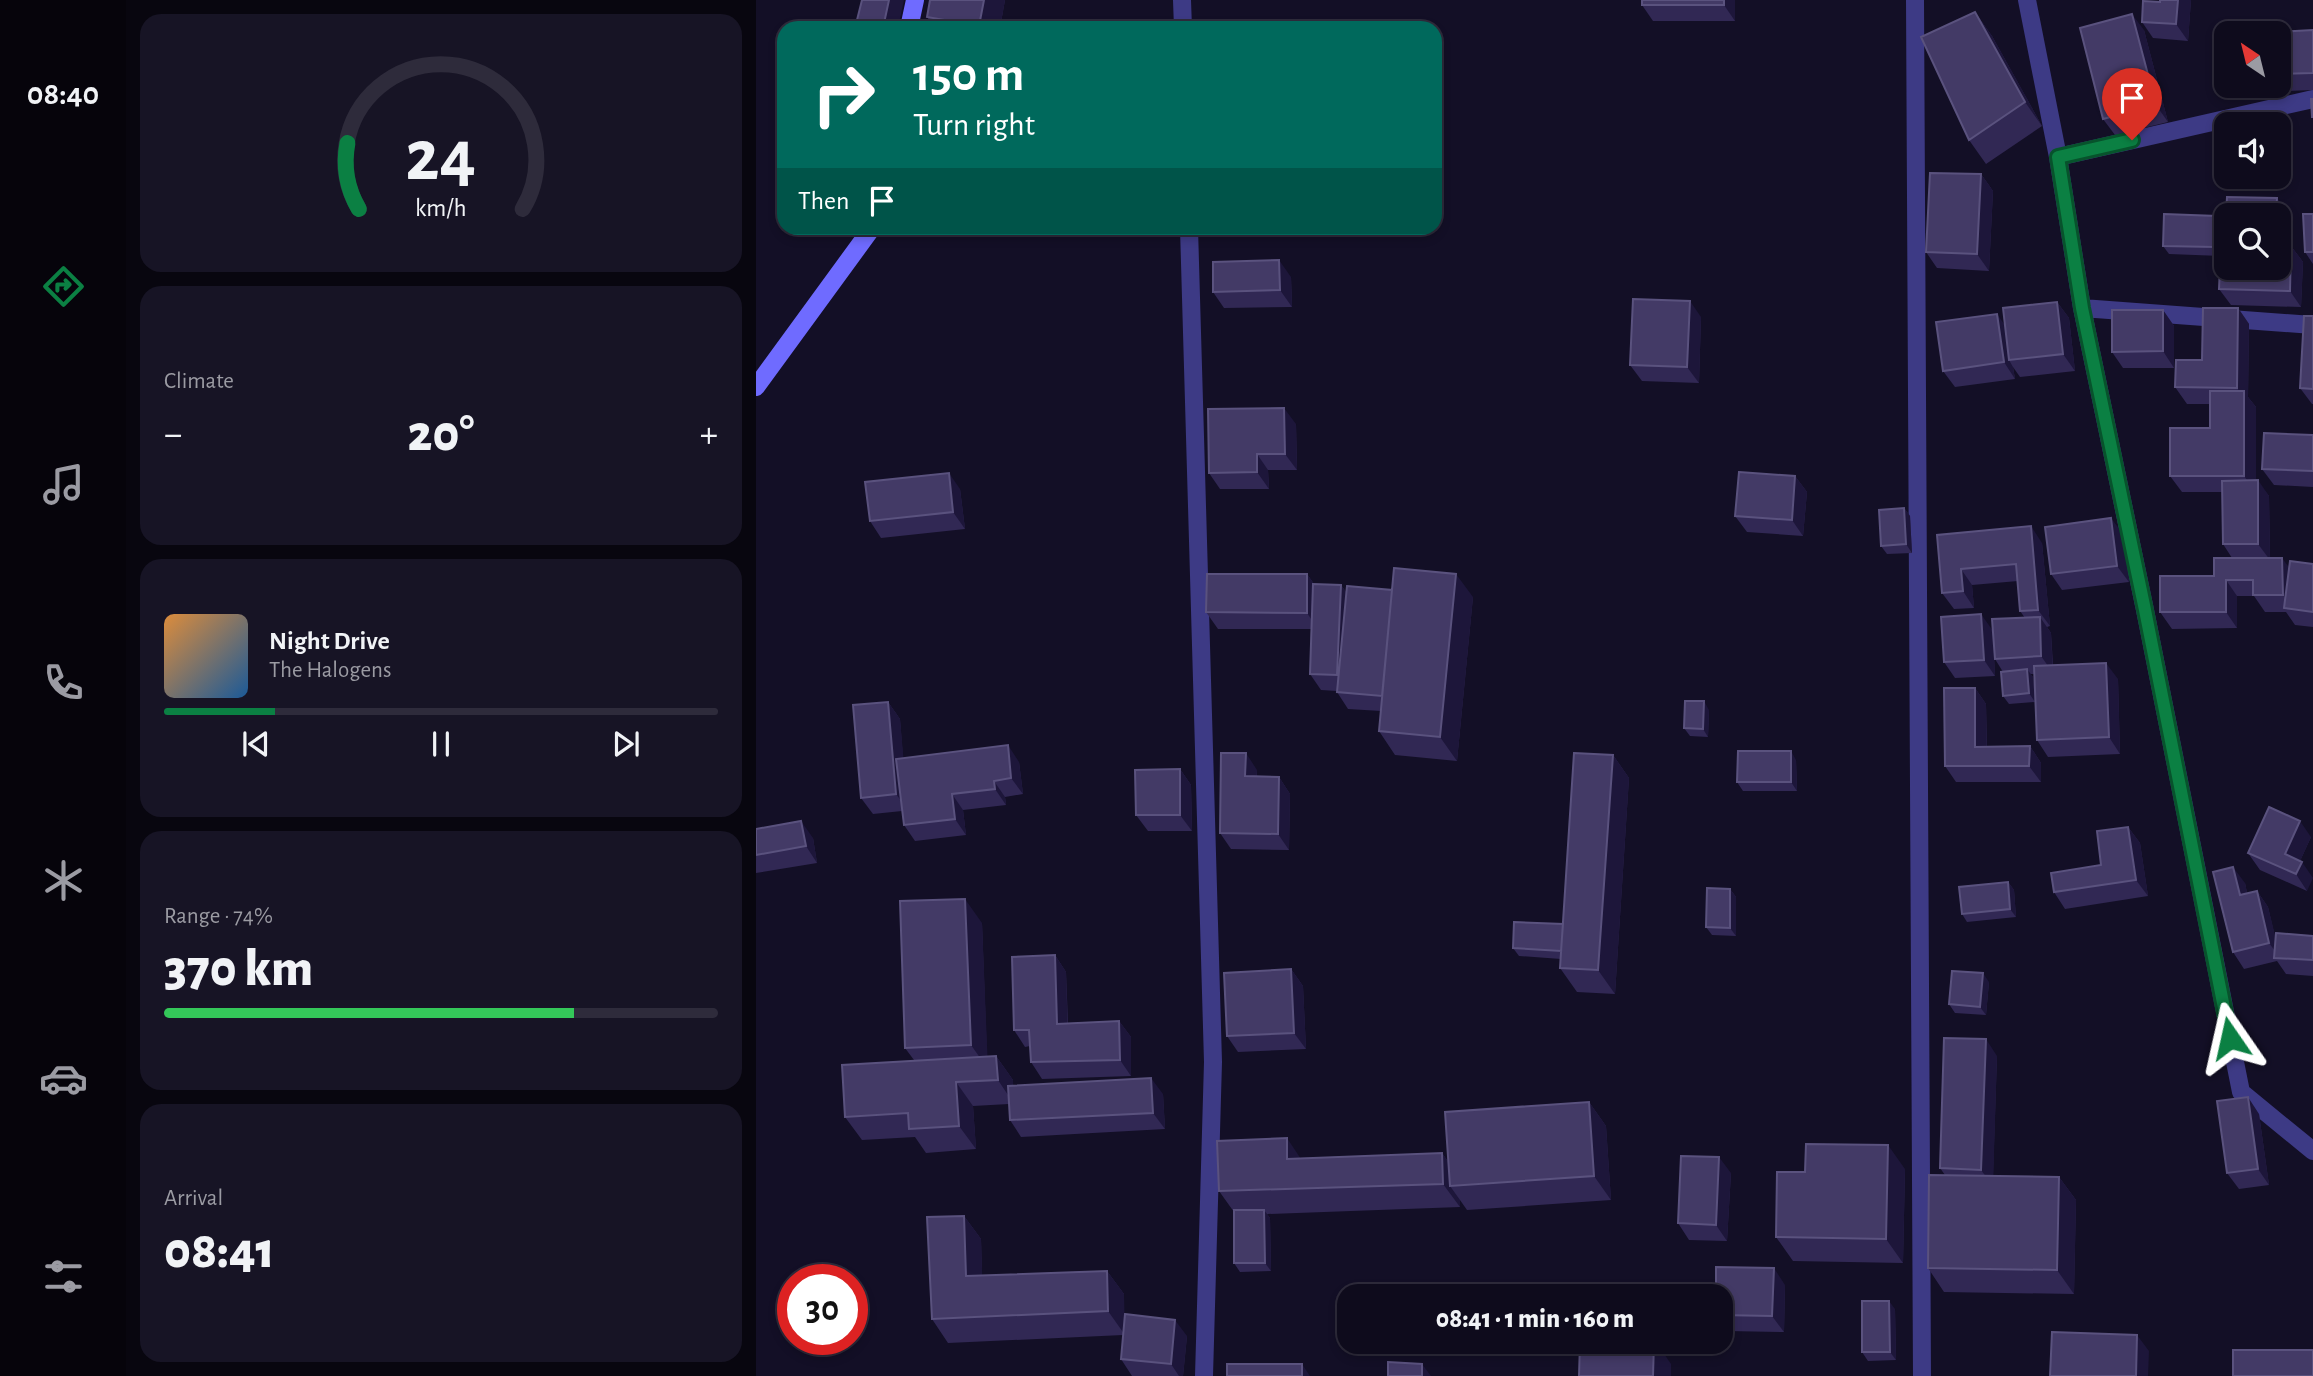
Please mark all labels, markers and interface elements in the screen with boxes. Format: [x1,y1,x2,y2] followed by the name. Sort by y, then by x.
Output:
[2214,21,2291,98] north arrow
[2214,21,2291,280] map controls
[798,49,889,140] icon: right
[913,51,1024,100] text: 150 m
[2102,68,2162,140] pin
[27,78,99,110] text: 08:40
[2113,79,2151,117] icon: arrive
[913,109,1035,141] text: Turn right
[2214,112,2291,189] button: sound
[406,122,476,195] text: 24
[863,182,901,220] icon: arrive
[798,188,849,214] text: Then
[415,196,467,221] text: km/h
[2214,203,2291,280] button: search
[39,262,88,311] icon: directions
[164,370,234,393] text: Climate
[407,408,475,460] text: 20°
[164,416,182,454] text: −
[700,416,718,454] text: +
[39,460,88,509] icon: music
[269,628,390,654] text: Night Drive
[39,658,88,707] icon: phone
[269,659,391,682] text: The Halogens
[237,725,275,763] icon: previous
[422,725,460,763] icon: pause
[607,725,645,763] icon: next
[39,856,88,905] icon: climate
[164,905,273,928] text: Range · 74%
[164,943,313,995] text: 370 km
[2193,1001,2267,1075] position arrow
[39,1054,88,1103] icon: car
[164,1187,223,1210] text: Arrival
[164,1225,275,1277] text: 08:41
[39,1252,88,1301] icon: filters
[777,1264,868,1355] speed limit sign: 30
[1436,1306,1634,1332] text: 08:41 · 1 min · 160 m

